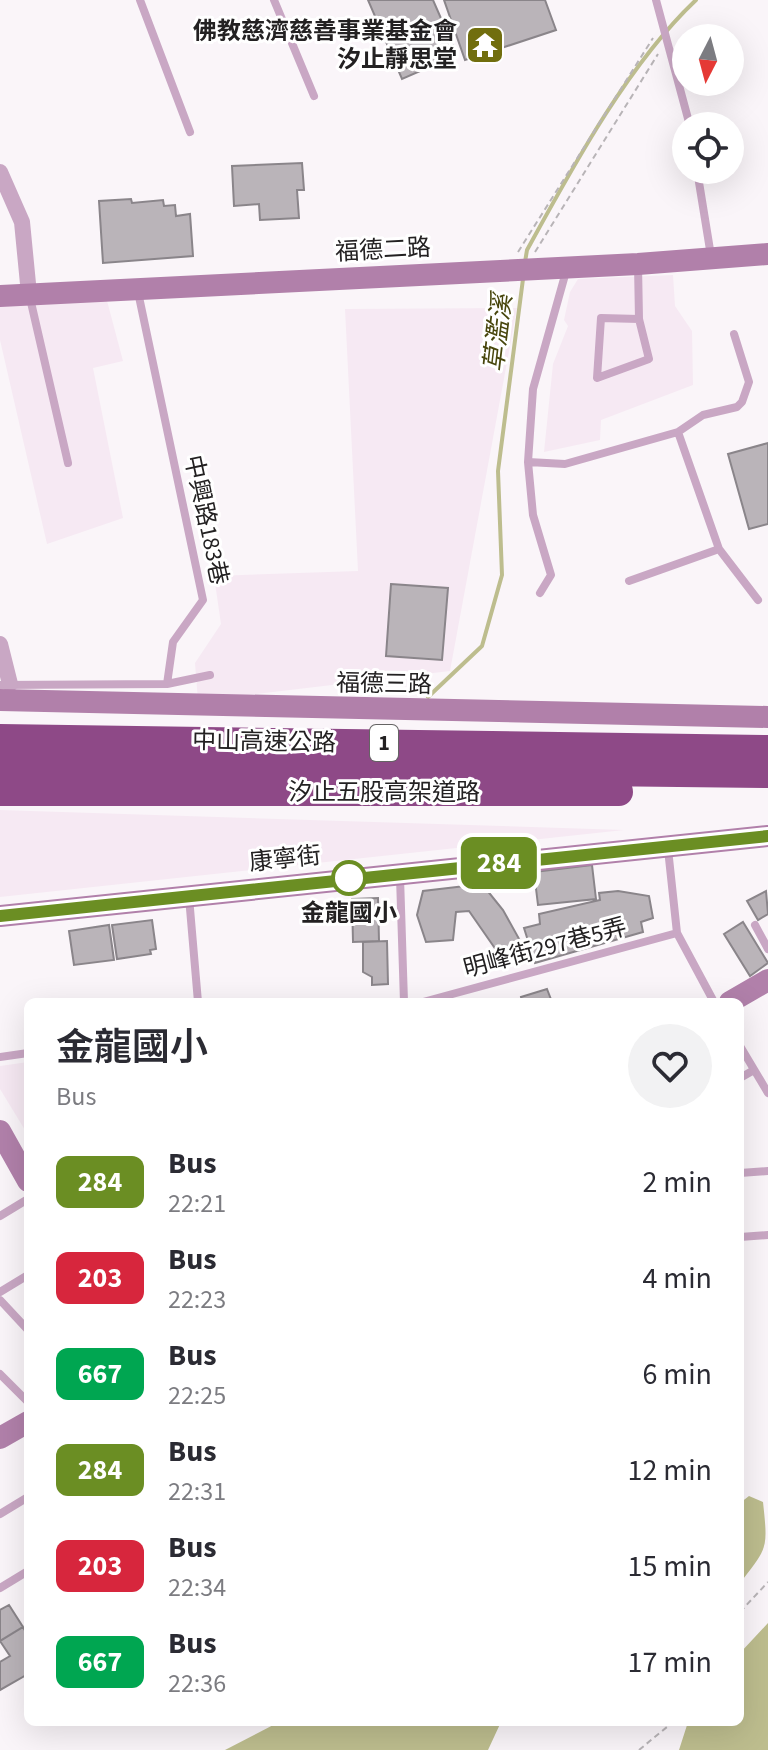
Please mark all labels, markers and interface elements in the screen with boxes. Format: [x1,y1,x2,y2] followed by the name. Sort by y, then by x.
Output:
[193,14,457,77] place label: 佛教慈濟慈善事業基金會 汐止靜思堂
[464,24,506,66] temple icon: 佛教慈濟慈善事業基金會 汐止靜思堂
[672,24,744,96] north arrow
[672,24,744,184] map controls
[672,112,744,184] button: locate
[334,230,432,270] street label: 福德二路
[475,288,522,374] water label: 草濫溪
[175,452,237,588] street label: 中興路183巷
[336,666,432,702] street label: 福德三路
[192,723,336,761] street label: 中山高速公路
[370,725,398,761] road number: 1
[288,775,480,810] street label: 汐止五股高架道路
[453,837,545,889] line badge: 284
[247,838,323,880] street label: 康寧街
[477,843,521,883] text: 284
[332,861,366,895] marker: 金龍國小
[301,896,397,931] place label: 金龍國小
[459,909,631,987] street label: 明峰街297巷5弄
[56,1021,208,1075] text: 金龍國小
[628,1024,712,1108] button: heart
[56,1078,96,1115] text: Bus
[168,1142,216,1185] text: Bus
[642,1161,712,1204] text: 2 min
[78,1162,122,1202] text: 284
[168,1185,226,1222] text: 22:21
[168,1238,216,1281] text: Bus
[642,1257,712,1300] text: 4 min
[78,1258,122,1298] text: 203
[168,1281,226,1318] text: 22:23
[168,1334,216,1377] text: Bus
[642,1353,712,1396] text: 6 min
[78,1354,122,1394] text: 667
[168,1377,226,1414] text: 22:25
[168,1430,216,1473] text: Bus
[628,1449,712,1492] text: 12 min
[78,1450,122,1490] text: 284
[168,1473,226,1510] text: 22:31
[168,1526,216,1569] text: Bus
[628,1545,712,1588] text: 15 min
[78,1546,122,1586] text: 203
[168,1569,226,1606] text: 22:34
[168,1622,216,1665] text: Bus
[628,1641,712,1684] text: 17 min
[78,1642,122,1682] text: 667
[168,1665,226,1702] text: 22:36

